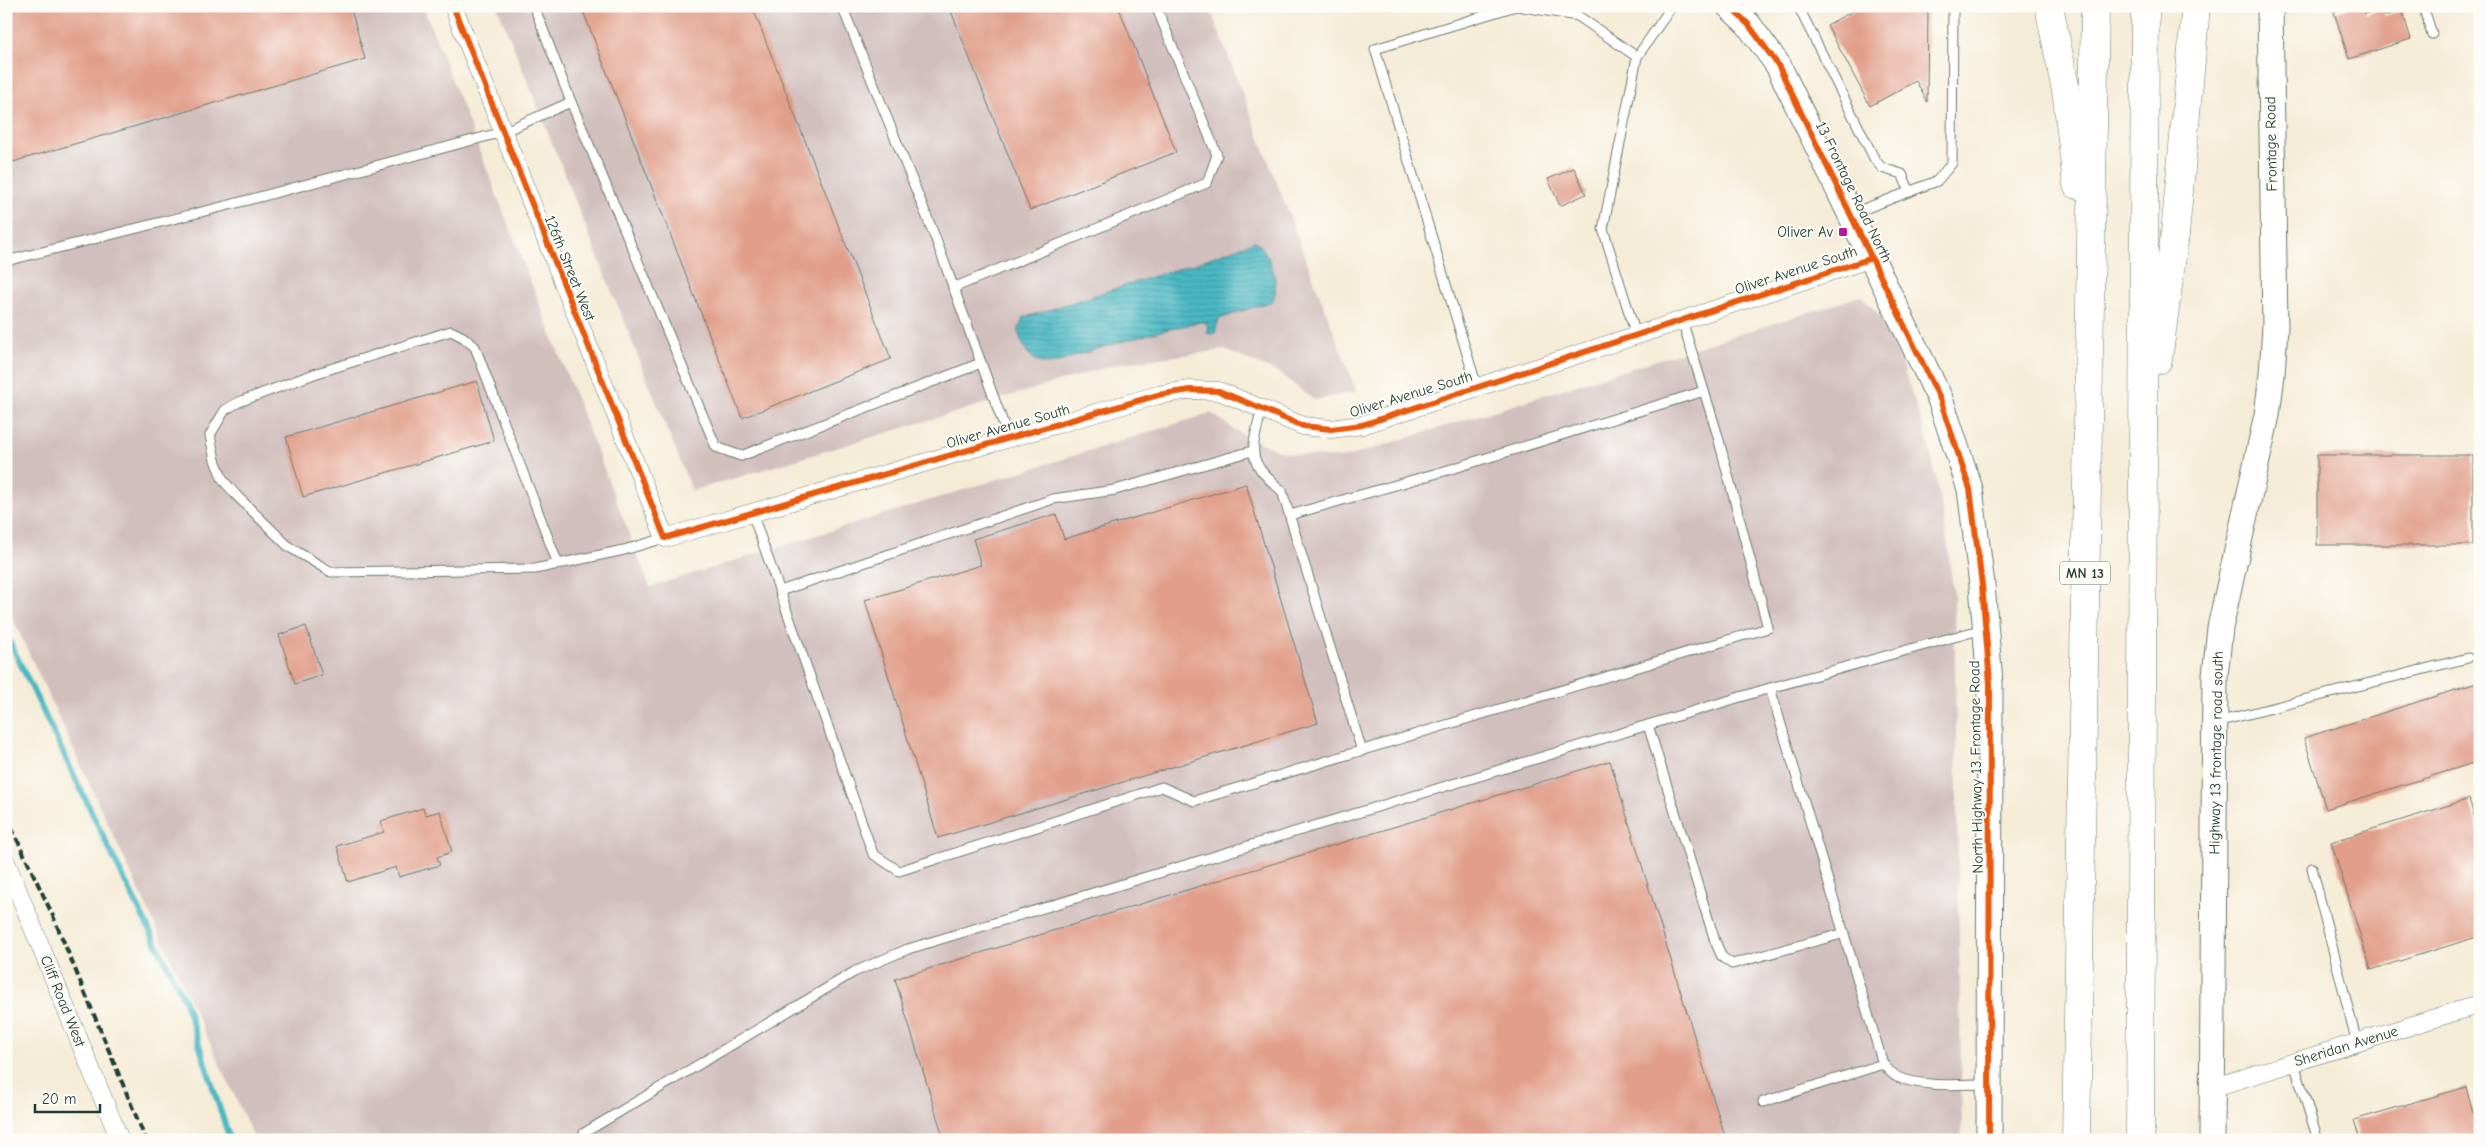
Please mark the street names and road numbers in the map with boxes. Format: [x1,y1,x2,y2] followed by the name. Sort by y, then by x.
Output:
[2261,96,2281,192] street label: Frontage Road
[1812,119,1896,265] street label: 13 Frontage Road North
[541,213,600,324] street label: 126th Street West
[1732,242,1860,298] street label: Oliver Avenue South
[1347,367,1475,421] street label: Oliver Avenue South
[944,400,1072,452] street label: Oliver Avenue South
[2060,562,2110,584] road number: MN 13
[2205,651,2227,855] street label: Highway 13 frontage road south
[1965,660,1987,874] street label: North Highway 13 Frontage Road
[37,953,90,1050] street label: Cliff Road West
[2292,1021,2401,1070] street label: Sheridan Avenue

